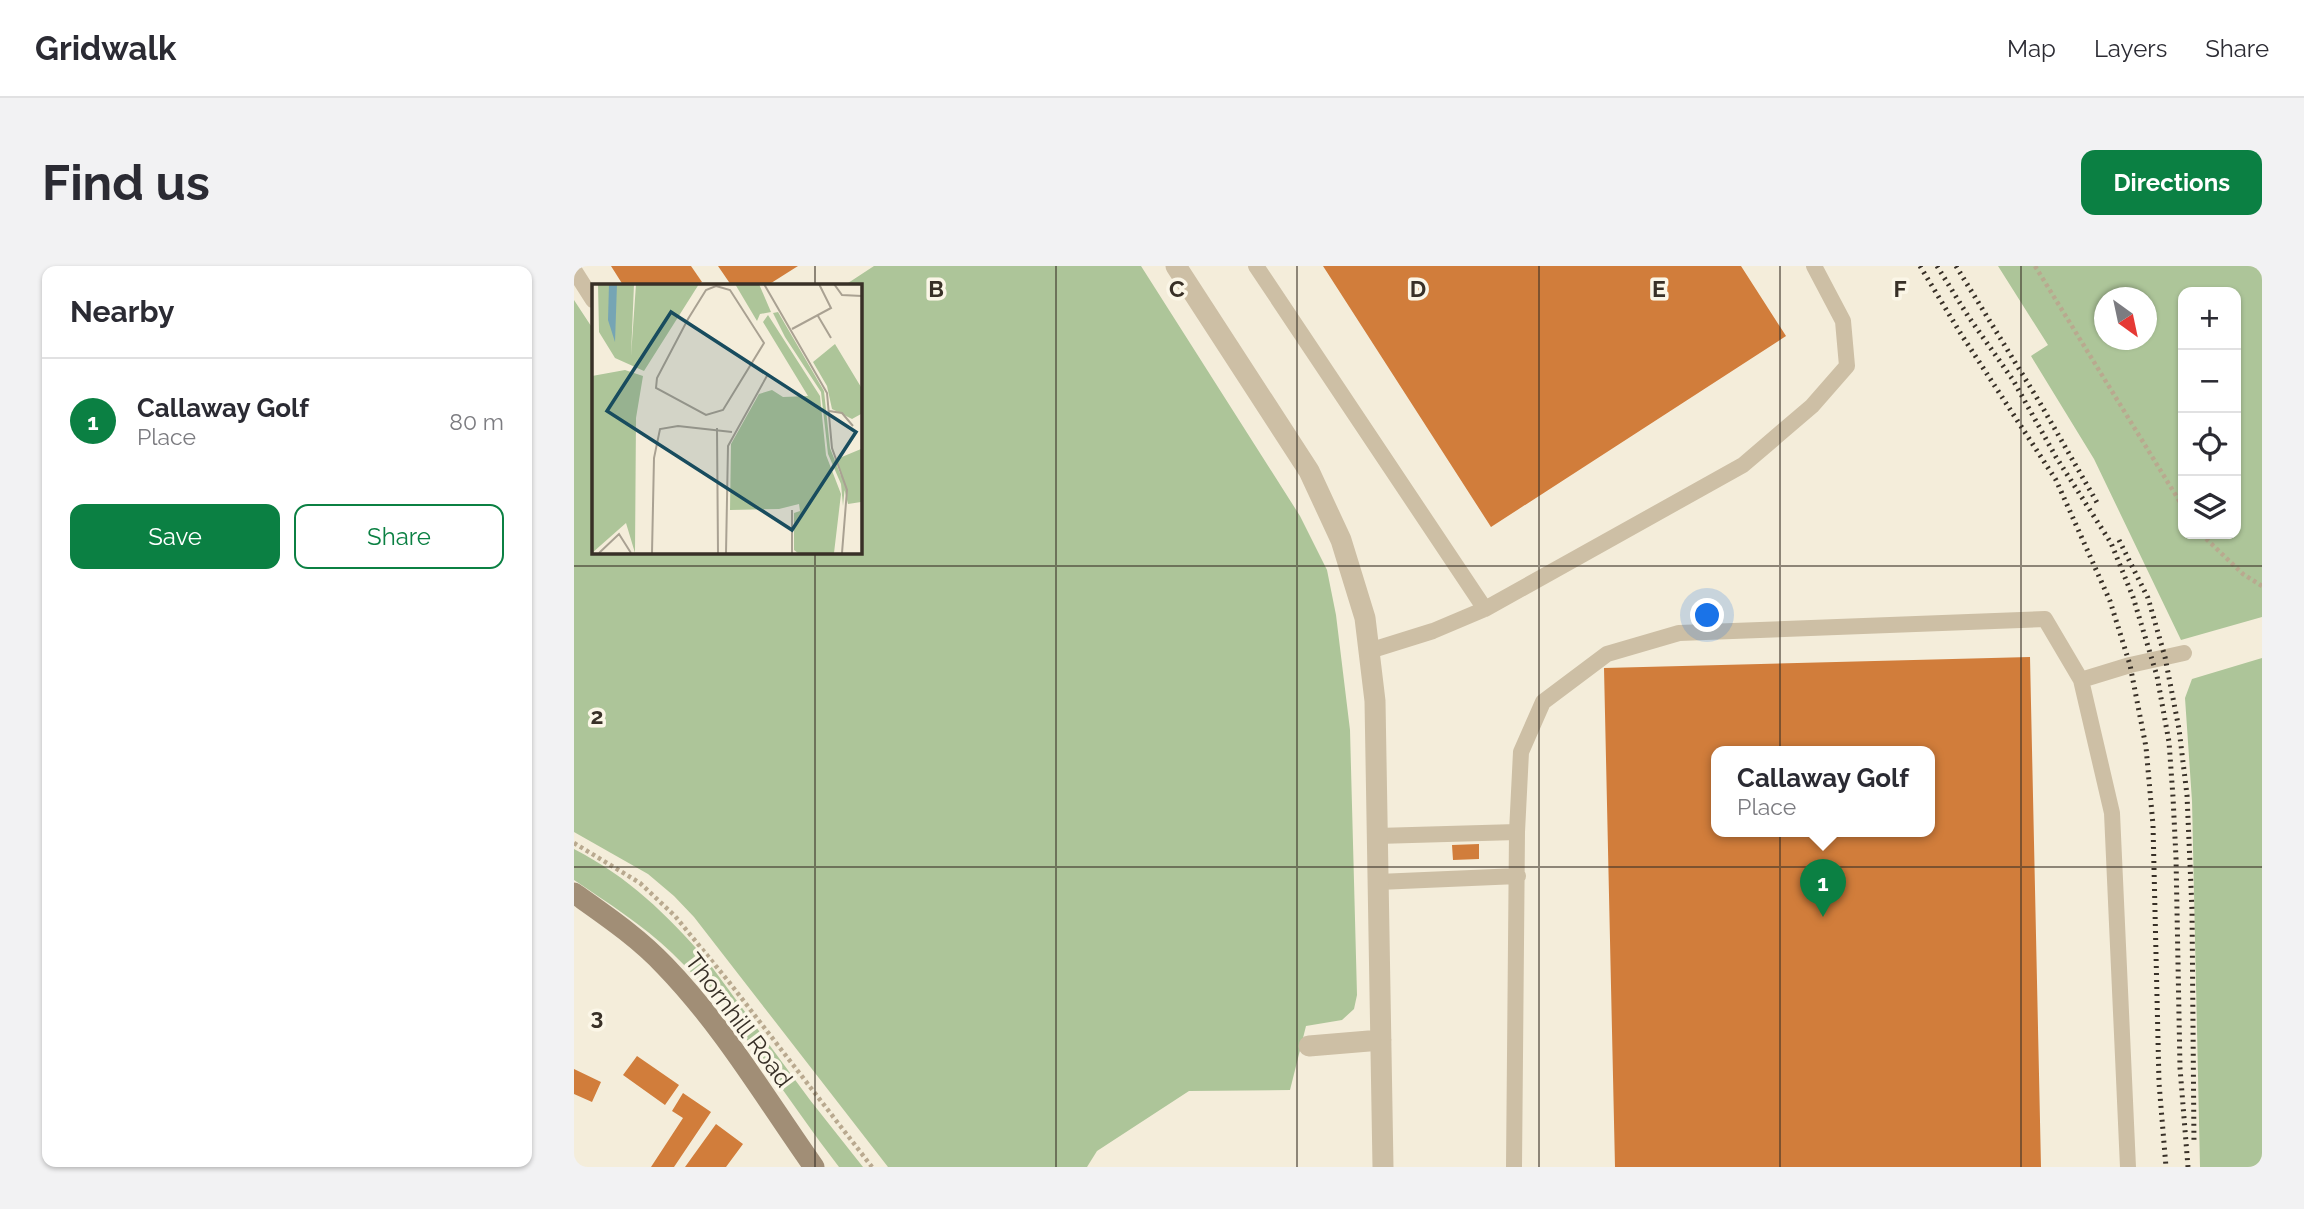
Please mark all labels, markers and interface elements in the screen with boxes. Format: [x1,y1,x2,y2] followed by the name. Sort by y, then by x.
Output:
[35,29,176,68] text: Gridwalk
[2007,34,2056,63] text: Map
[2094,34,2167,63] text: Layers
[2205,34,2269,63] text: Share
[2081,150,2262,215] button: Directions
[42,154,210,211] text: Find us
[928,275,944,302] text: B
[1169,275,1185,302] text: C
[1410,275,1426,302] text: D
[1652,275,1666,302] text: E
[1893,275,1907,302] text: F
[592,284,861,553] inset map
[2094,287,2157,350] north arrow
[2178,287,2241,539] map controls
[2178,287,2241,350] button: +
[70,294,174,329] text: Nearby
[2178,350,2241,413] button: −
[137,393,309,423] text: Callaway Golf
[87,408,99,435] text: 1
[449,408,504,435] text: 80 m
[2178,413,2241,476] button: locate
[137,423,196,450] text: Place
[2178,476,2241,539] button: layers
[70,504,280,569] button: Save
[294,504,504,569] button: Share
[1690,598,1724,632] your location
[591,702,603,729] text: 2
[1711,746,1935,837] popup
[1737,763,1909,793] text: Callaway Golf
[1737,793,1796,820] text: Place
[1800,859,1846,917] pin: 1
[679,947,799,1093] street label: Thornhill Road
[591,1003,603,1030] text: 3

